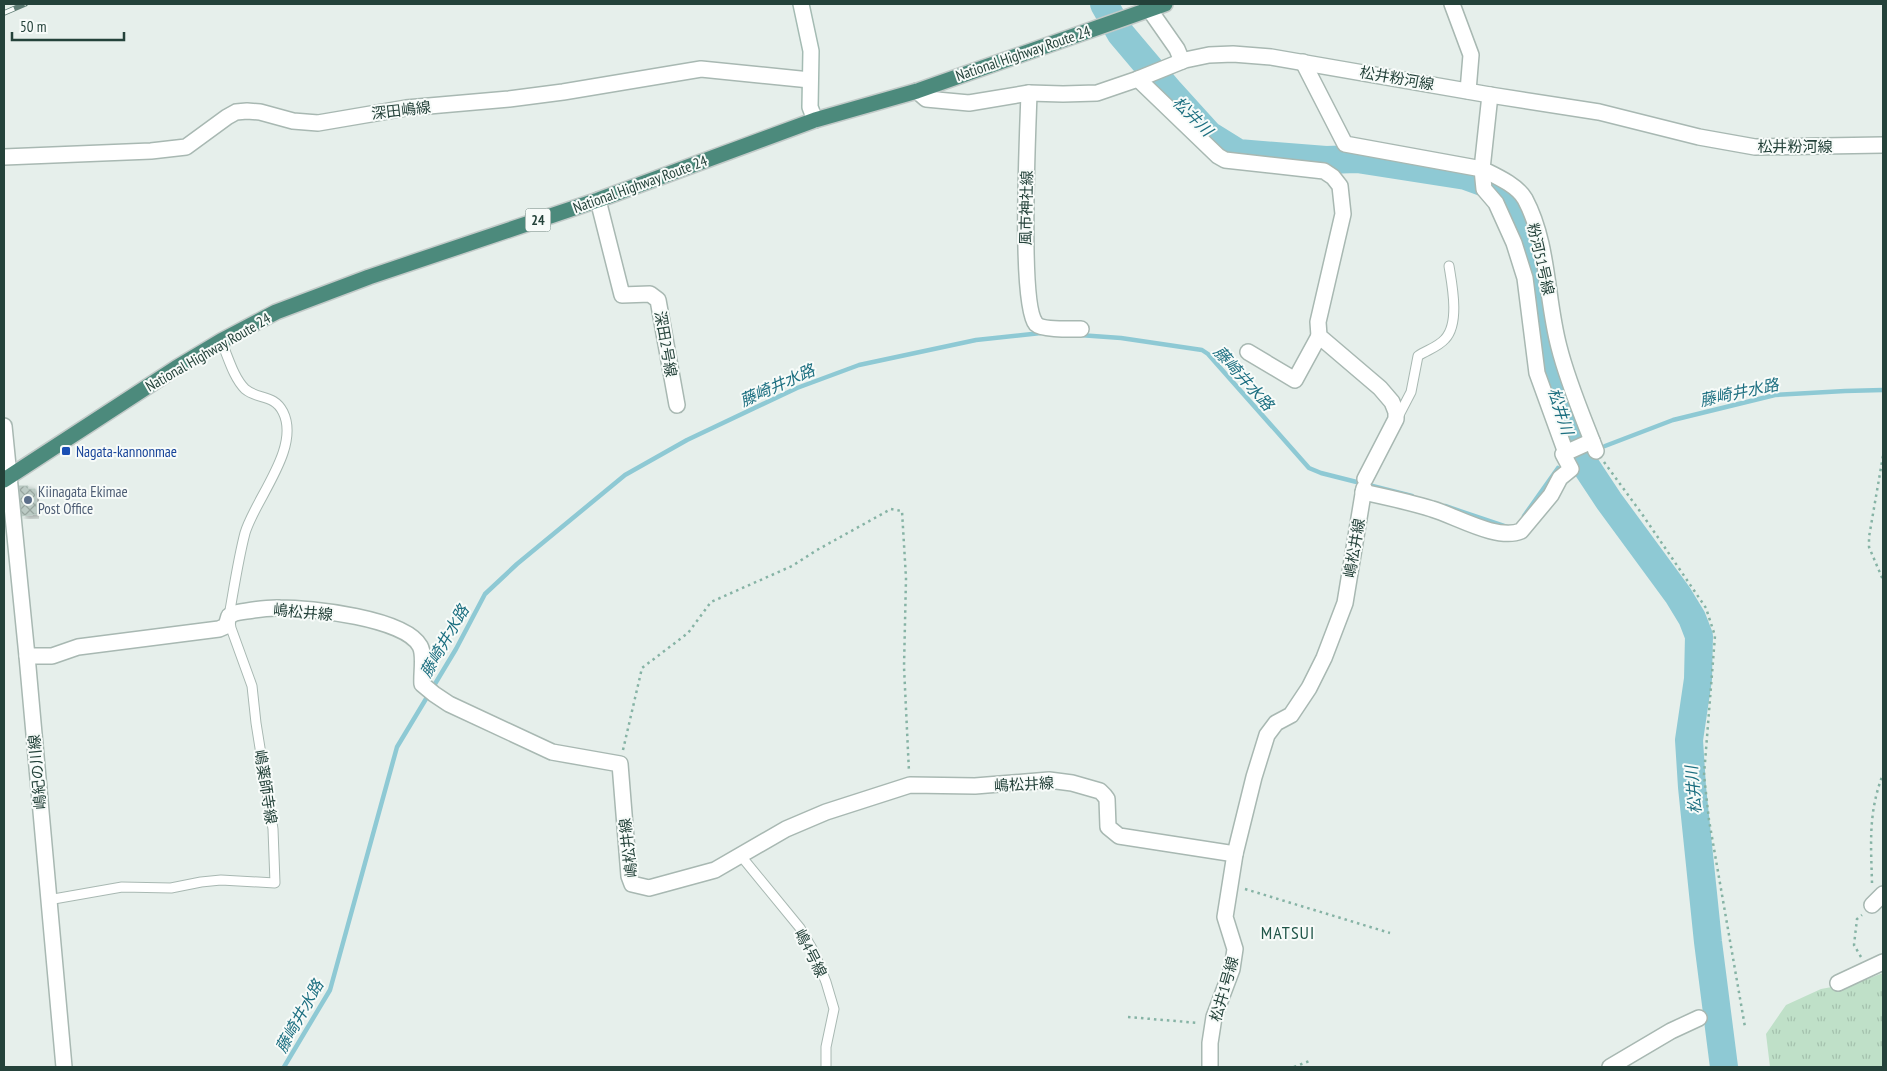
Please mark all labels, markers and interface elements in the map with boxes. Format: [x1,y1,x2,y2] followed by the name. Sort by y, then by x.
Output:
[12,10,125,42] scale bar
[20,17,46,36] text: 50 m
[953,21,1093,85] street label: National Highway Route 24
[1358,62,1436,94] street label: 松井粉河線
[1169,92,1218,141] water label: 松井川
[370,97,432,123] street label: 深田嶋線
[1757,137,1833,156] street label: 松井粉河線
[570,151,710,217] street label: National Highway Route 24
[1016,170,1036,246] street label: 風市神社線
[526,208,550,232] road number: 24
[1523,221,1559,297] street label: 粉河51号線
[142,308,274,396] street label: National Highway Route 24
[651,309,681,379] street label: 深田2号線
[1210,342,1280,416] water label: 藤崎井水路
[736,359,819,410] water label: 藤崎井水路
[1698,373,1782,410] water label: 藤崎井水路
[1544,385,1579,439] water label: 松井川
[76,442,177,461] place label: Nagata-kannonmae
[60,445,72,457] marker: Nagata-kannonmae
[38,482,128,518] place label: Kiinagata Ekimae Post Office
[22,494,34,506] marker: Kiinagata Ekimae Post Office
[1339,517,1369,579] street label: 嶋松井線
[272,600,334,624] street label: 嶋松井線
[415,600,474,681] water label: 藤崎井水路
[24,734,50,810] street label: 嶋紀の川線
[251,748,281,826] street label: 嶋薬師寺線
[1681,763,1705,815] water label: 松井川
[994,773,1054,795] street label: 嶋松井線
[615,817,641,879] street label: 嶋松井線
[1261,921,1315,944] district label: MATSUI
[791,926,831,980] street label: 嶋4号線
[1206,954,1242,1024] street label: 松井1号線
[271,974,328,1056] water label: 藤崎井水路

